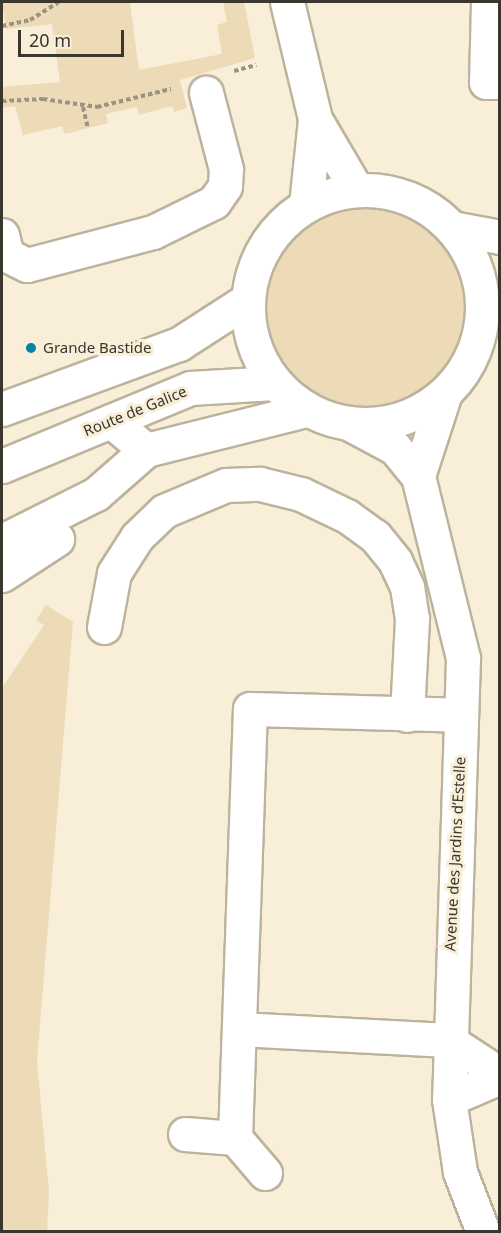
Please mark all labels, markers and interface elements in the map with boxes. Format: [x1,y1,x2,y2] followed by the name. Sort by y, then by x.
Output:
[21,18,128,56] scale bar
[29,28,71,52] text: 20 m
[43,339,151,357] place label: Grande Bastide
[24,341,38,355] marker: Grande Bastide
[81,382,189,440] street label: Route de Galice
[441,756,469,952] street label: Avenue des Jardins d’Estelle

